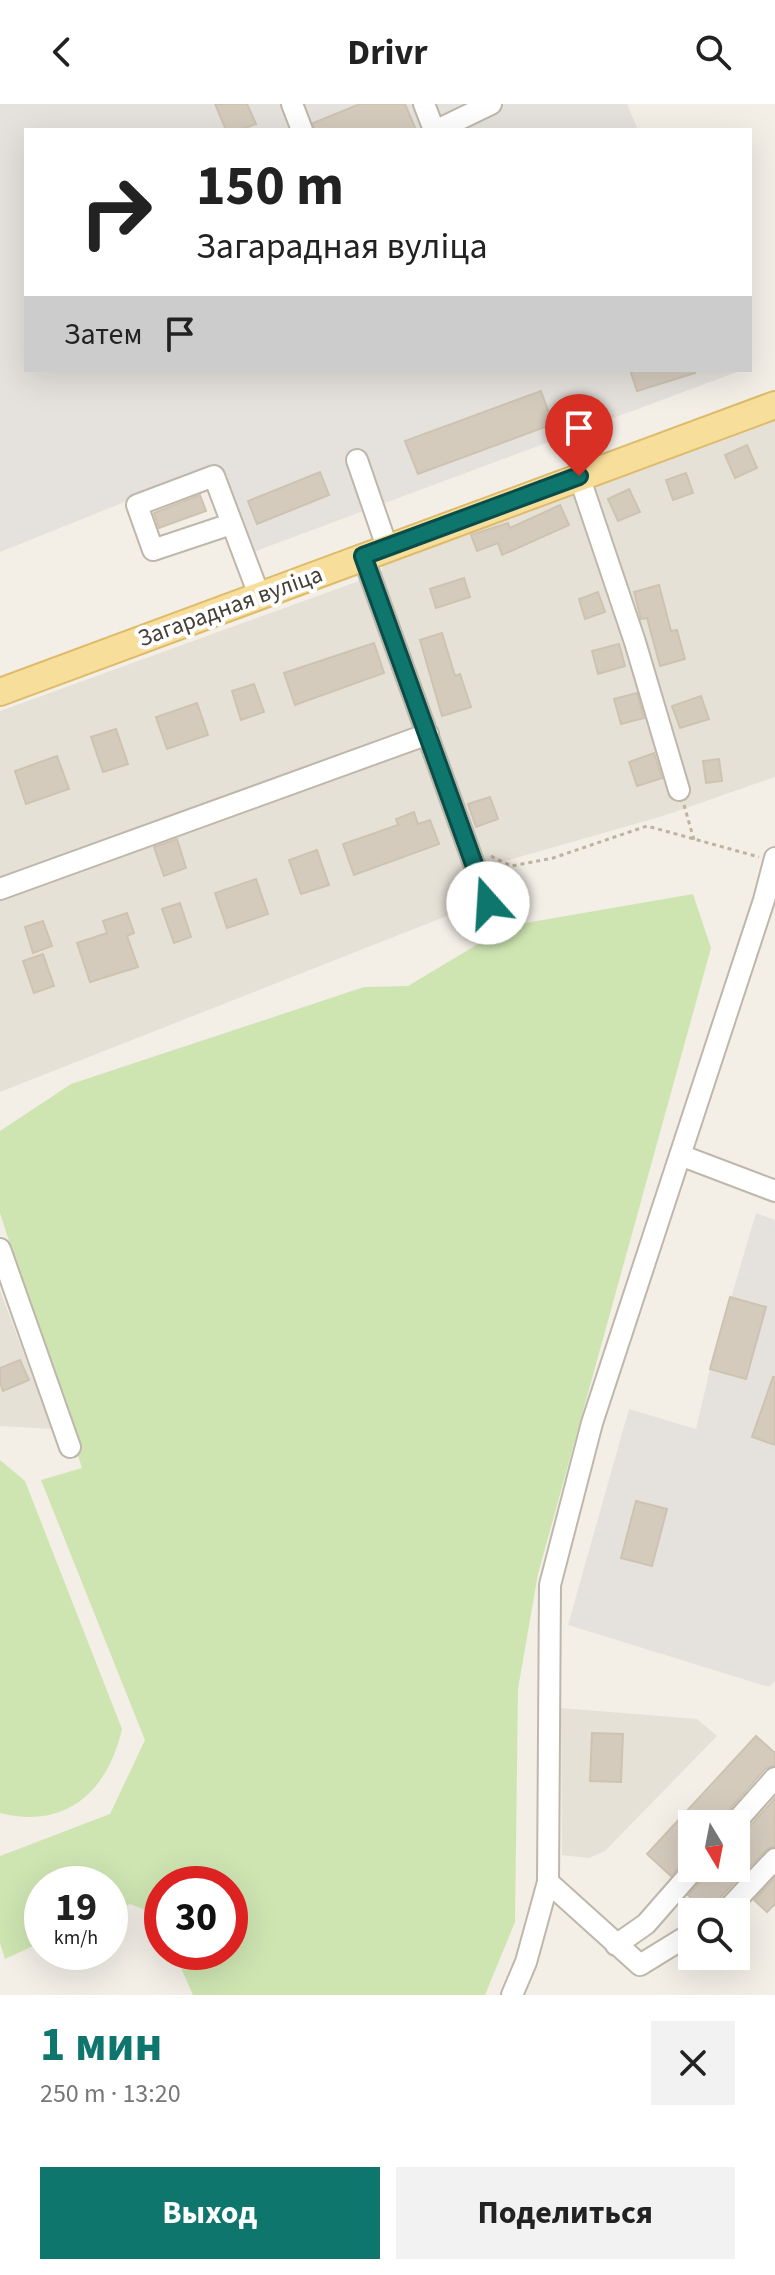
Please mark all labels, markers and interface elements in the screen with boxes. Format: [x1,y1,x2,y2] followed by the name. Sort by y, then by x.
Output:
[347,27,428,78] text: Drivr
[40,30,84,74] icon: back
[691,30,735,74] icon: search
[196,147,344,226] text: 150 m
[64,160,168,264] icon: right
[196,221,488,272] text: Загарадная вуліца
[158,312,202,356] icon: arrive
[64,313,142,356] text: Затем
[545,394,613,476] pin
[557,406,601,450] icon: arrive
[133,557,328,656] street label: Загарадная вуліца
[446,861,530,945] position arrow
[678,1810,750,1882] north arrow
[678,1810,750,1970] map controls
[144,1866,248,1970] speed limit sign: 30
[55,1879,97,1936] text: 19
[678,1898,750,1970] button: search
[54,1924,98,1952] text: km/h
[40,2011,163,2079] text: 1 мин
[651,2021,735,2105] button: close
[40,2075,181,2112] text: 250 m · 13:20
[40,2167,380,2259] button: Выход
[396,2167,735,2259] button: Поделиться

